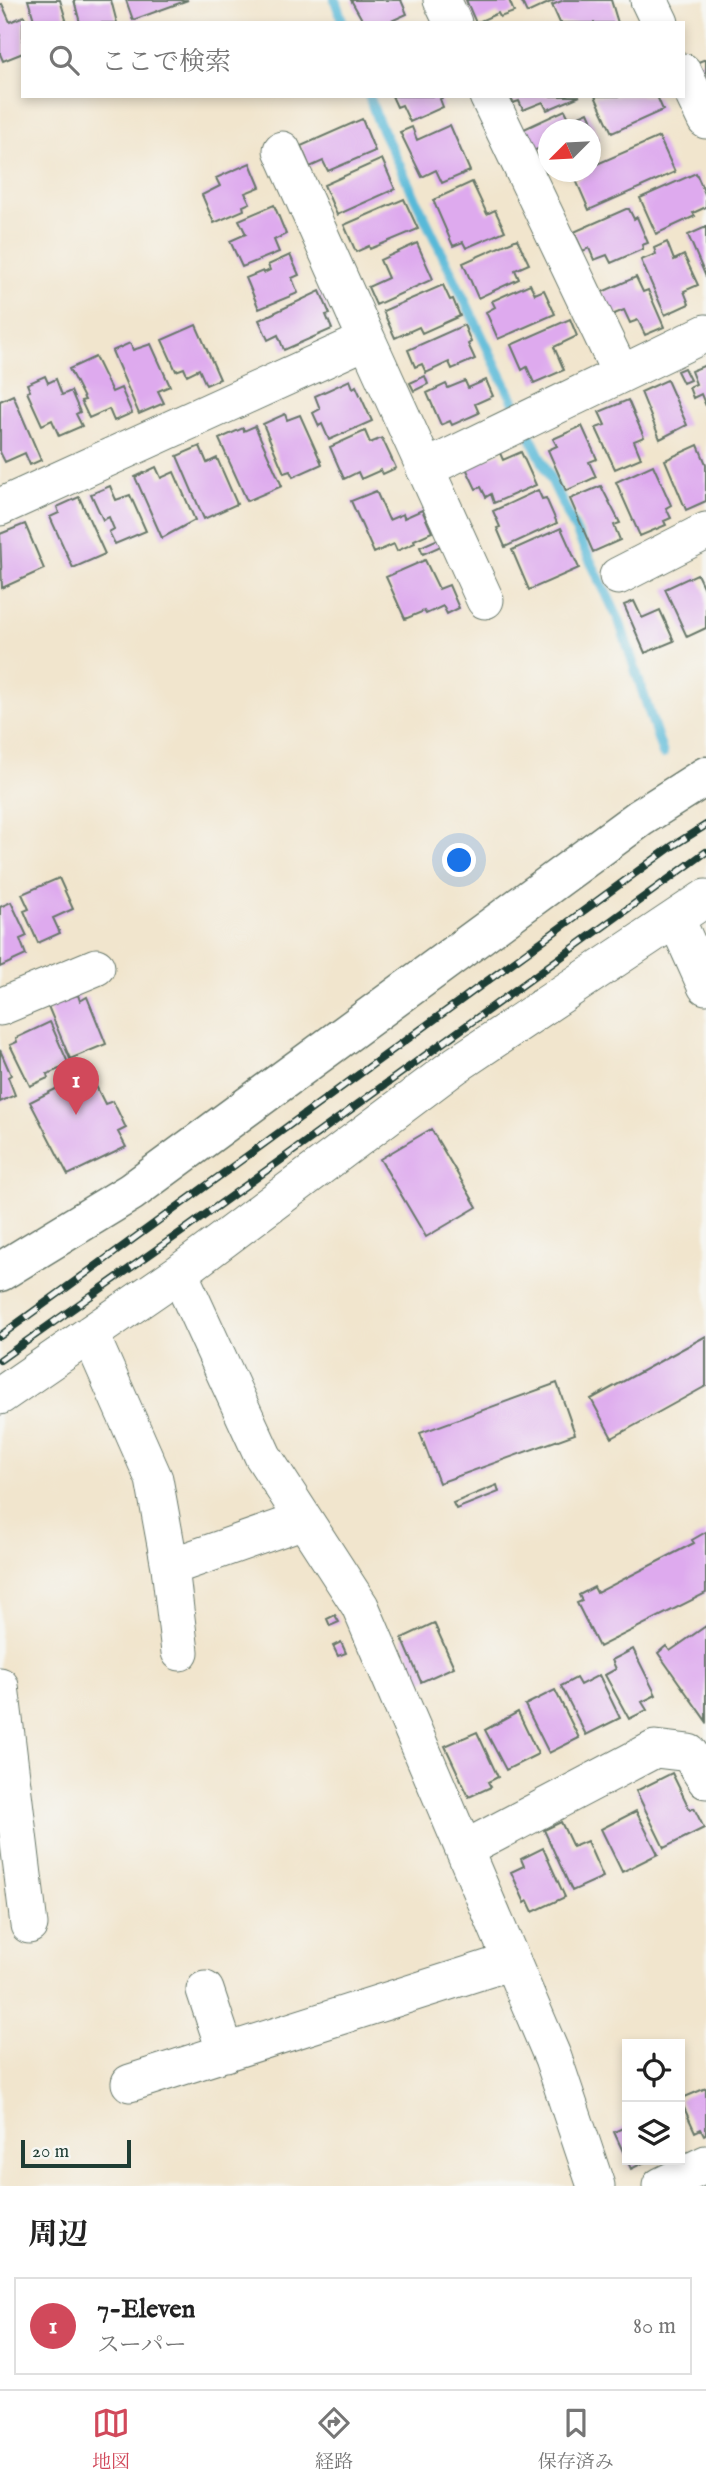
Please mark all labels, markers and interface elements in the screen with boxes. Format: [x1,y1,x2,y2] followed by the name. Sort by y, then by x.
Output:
[21,21,685,98] search box
[45,41,83,79] icon: search
[101,46,231,79] text: ここで検索
[538,119,601,182] north arrow
[442,843,476,877] your location
[53,1057,99,1115] pin: 1
[622,2039,685,2165] map controls
[622,2039,685,2102] button: locate
[622,2102,685,2165] button: layers
[21,2137,131,2169] scale bar
[32,2140,69,2164] text: 20 m
[28,2217,88,2255] text: 周辺
[97,2293,195,2326] text: 7-Eleven
[49,2312,57,2341] text: 1
[633,2312,676,2341] text: 80 m
[97,2331,187,2360] text: スーパー
[92,2404,130,2475] tab: 地図
[315,2404,353,2475] tab: 経路
[538,2404,614,2475] tab: 保存済み

